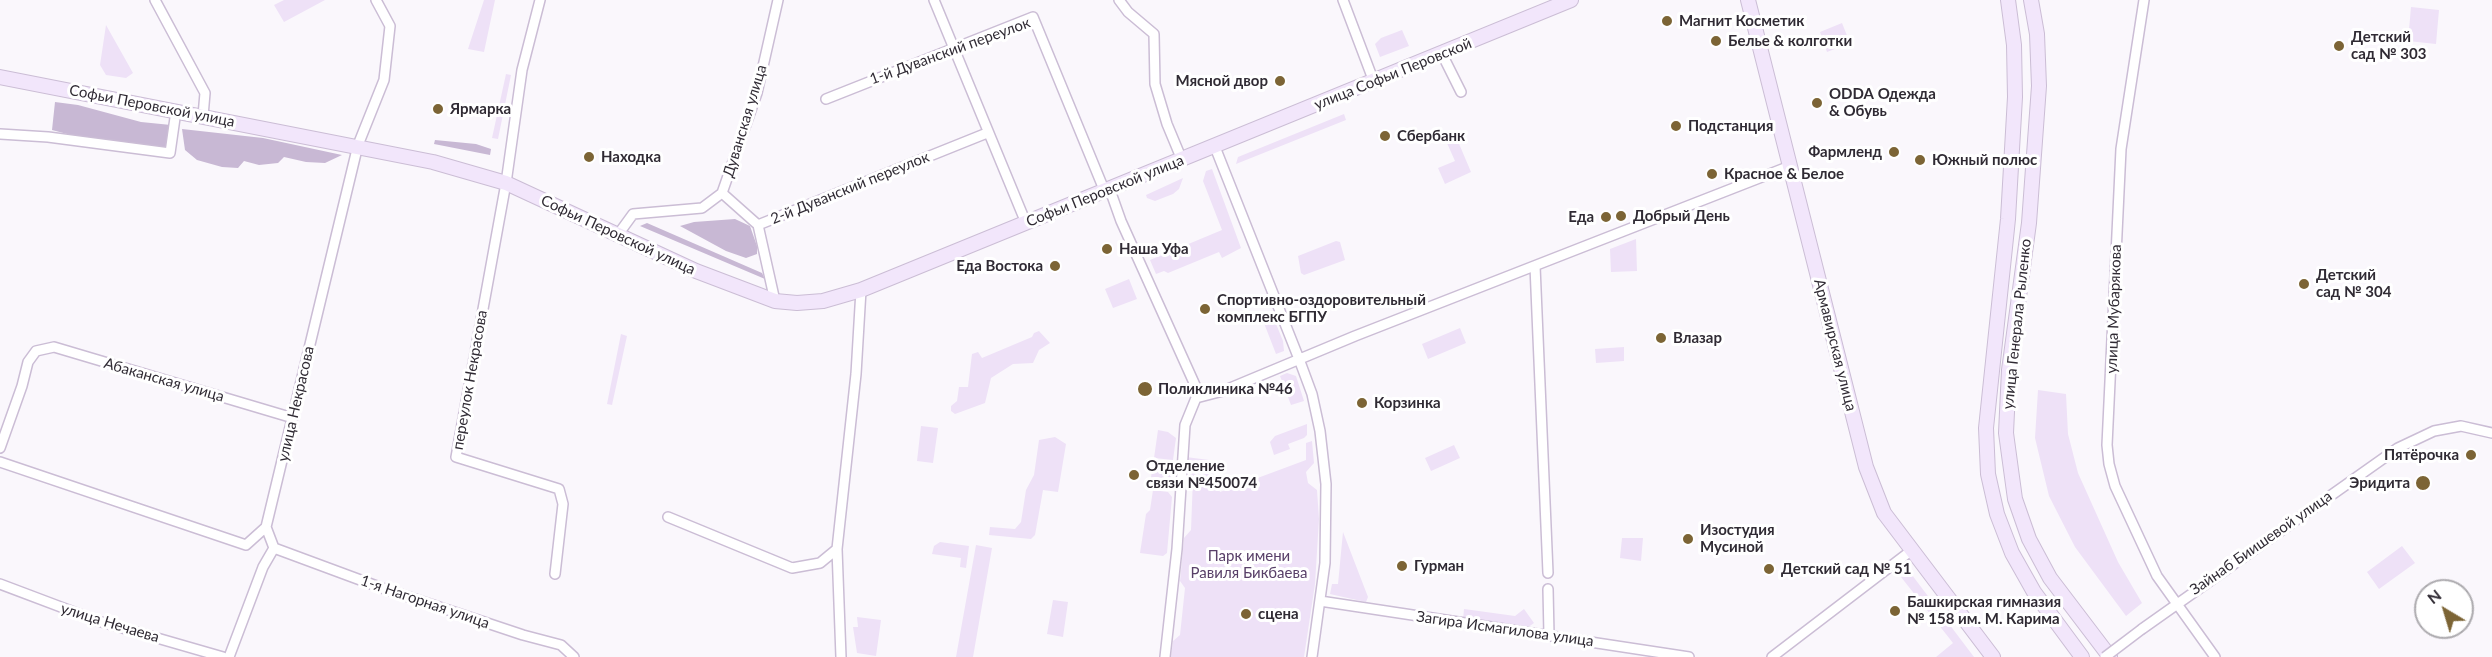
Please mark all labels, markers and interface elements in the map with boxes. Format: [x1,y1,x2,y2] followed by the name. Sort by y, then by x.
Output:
[1679,12,1805,30] place label: Магнит Косметик
[867,14,1033,88] street label: 1-й Дуванский переулок
[1660,14,1674,28] marker: Магнит Косметик
[2351,28,2426,63] place label: Детский сад № 303
[1728,32,1852,50] place label: Белье & колготки
[1312,34,1474,114] street label: улица Софьи Перовской
[1709,34,1723,48] marker: Белье & колготки
[2332,39,2346,53] marker: Детский сад № 303
[719,63,771,179] street label: Дуванская улица
[1175,72,1268,90] place label: Мясной двор
[1273,74,1287,88] marker: Мясной двор
[68,81,236,131] street label: Софьи Перовской улица
[1829,85,1936,120] place label: ODDA Одежда & Обувь
[1810,96,1824,110] marker: ODDA Одежда & Обувь
[450,100,511,118] place label: Ярмарка
[431,102,445,116] marker: Ярмарка
[1688,117,1773,135] place label: Подстанция
[1669,119,1683,133] marker: Подстанция
[1397,127,1465,145] place label: Сбербанк
[1378,129,1392,143] marker: Сбербанк
[1808,143,1882,161] place label: Фармленд
[1887,145,1901,159] marker: Фармленд
[601,148,661,166] place label: Находка
[768,148,932,228] street label: 2-й Дуванский переулок
[582,150,596,164] marker: Находка
[1024,151,1186,231] street label: Софьи Перовской улица
[1932,151,2037,169] place label: Южный полюс
[1913,153,1927,167] marker: Южный полюс
[1724,165,1844,183] place label: Красное & Белое
[1705,167,1719,181] marker: Красное & Белое
[538,191,698,279] street label: Софьи Перовской улица
[1633,207,1730,225] place label: Добрый День
[1568,208,1594,226] place label: Еда
[1614,209,1628,223] marker: Добрый День
[1599,210,1613,224] marker: Еда
[1999,238,2035,410] street label: улица Генерала Рыленко
[1119,240,1189,258] place label: Наша Уфа
[1100,242,1114,256] marker: Наша Уфа
[2103,244,2125,374] street label: улица Мубарякова
[956,257,1043,275] place label: Еда Востока
[1048,259,1062,273] marker: Еда Востока
[2316,266,2391,301] place label: Детский сад № 304
[1810,277,1860,413] street label: Армавирская улица
[2297,277,2311,291] marker: Детский сад № 304
[1217,291,1426,326] place label: Спортивно-оздоровительный комплекс БГПУ
[1198,302,1212,316] marker: Спортивно-оздоровительный комплекс БГПУ
[449,309,491,451] street label: переулок Некрасова
[1673,329,1722,347] place label: Влазар
[1654,331,1668,345] marker: Влазар
[274,344,318,464] street label: улица Некрасова
[102,354,226,406] street label: Абаканская улица
[1136,380,1154,398] marker: Поликлиника №46
[1158,380,1293,398] place label: Поликлиника №46
[1374,394,1441,412] place label: Корзинка
[1355,396,1369,410] marker: Корзинка
[2384,446,2459,464] place label: Пятёрочка
[2464,448,2478,462] marker: Пятёрочка
[1146,457,1257,492] place label: Отделение связи №450074
[1127,468,1141,482] marker: Отделение связи №450074
[2349,474,2410,492] place label: Эридита
[2414,474,2432,492] marker: Эридита
[2187,487,2335,599] street label: Зайнаб Биишевой улица
[1700,521,1775,556] place label: Изостудия Мусиной
[1681,532,1695,546] marker: Изостудия Мусиной
[1191,547,1307,582] park label: Парк имени Равиля Бикбаева
[1414,557,1464,575] place label: Гурман
[1395,559,1409,573] marker: Гурман
[1781,560,1911,578] place label: Детский сад № 51
[1762,562,1776,576] marker: Детский сад № 51
[358,572,492,632] street label: 1-я Нагорная улица
[2414,579,2474,639] north arrow
[2423,585,2445,607] text: N
[1907,593,2061,628] place label: Башкирская гимназия № 158 им. М. Карима
[59,599,161,647] street label: улица Нечаева
[1888,604,1902,618] marker: Башкирская гимназия № 158 им. М. Карима
[1258,605,1299,623] place label: сцена
[1239,607,1253,621] marker: сцена
[1415,608,1595,650] street label: Загира Исмагилова улица

